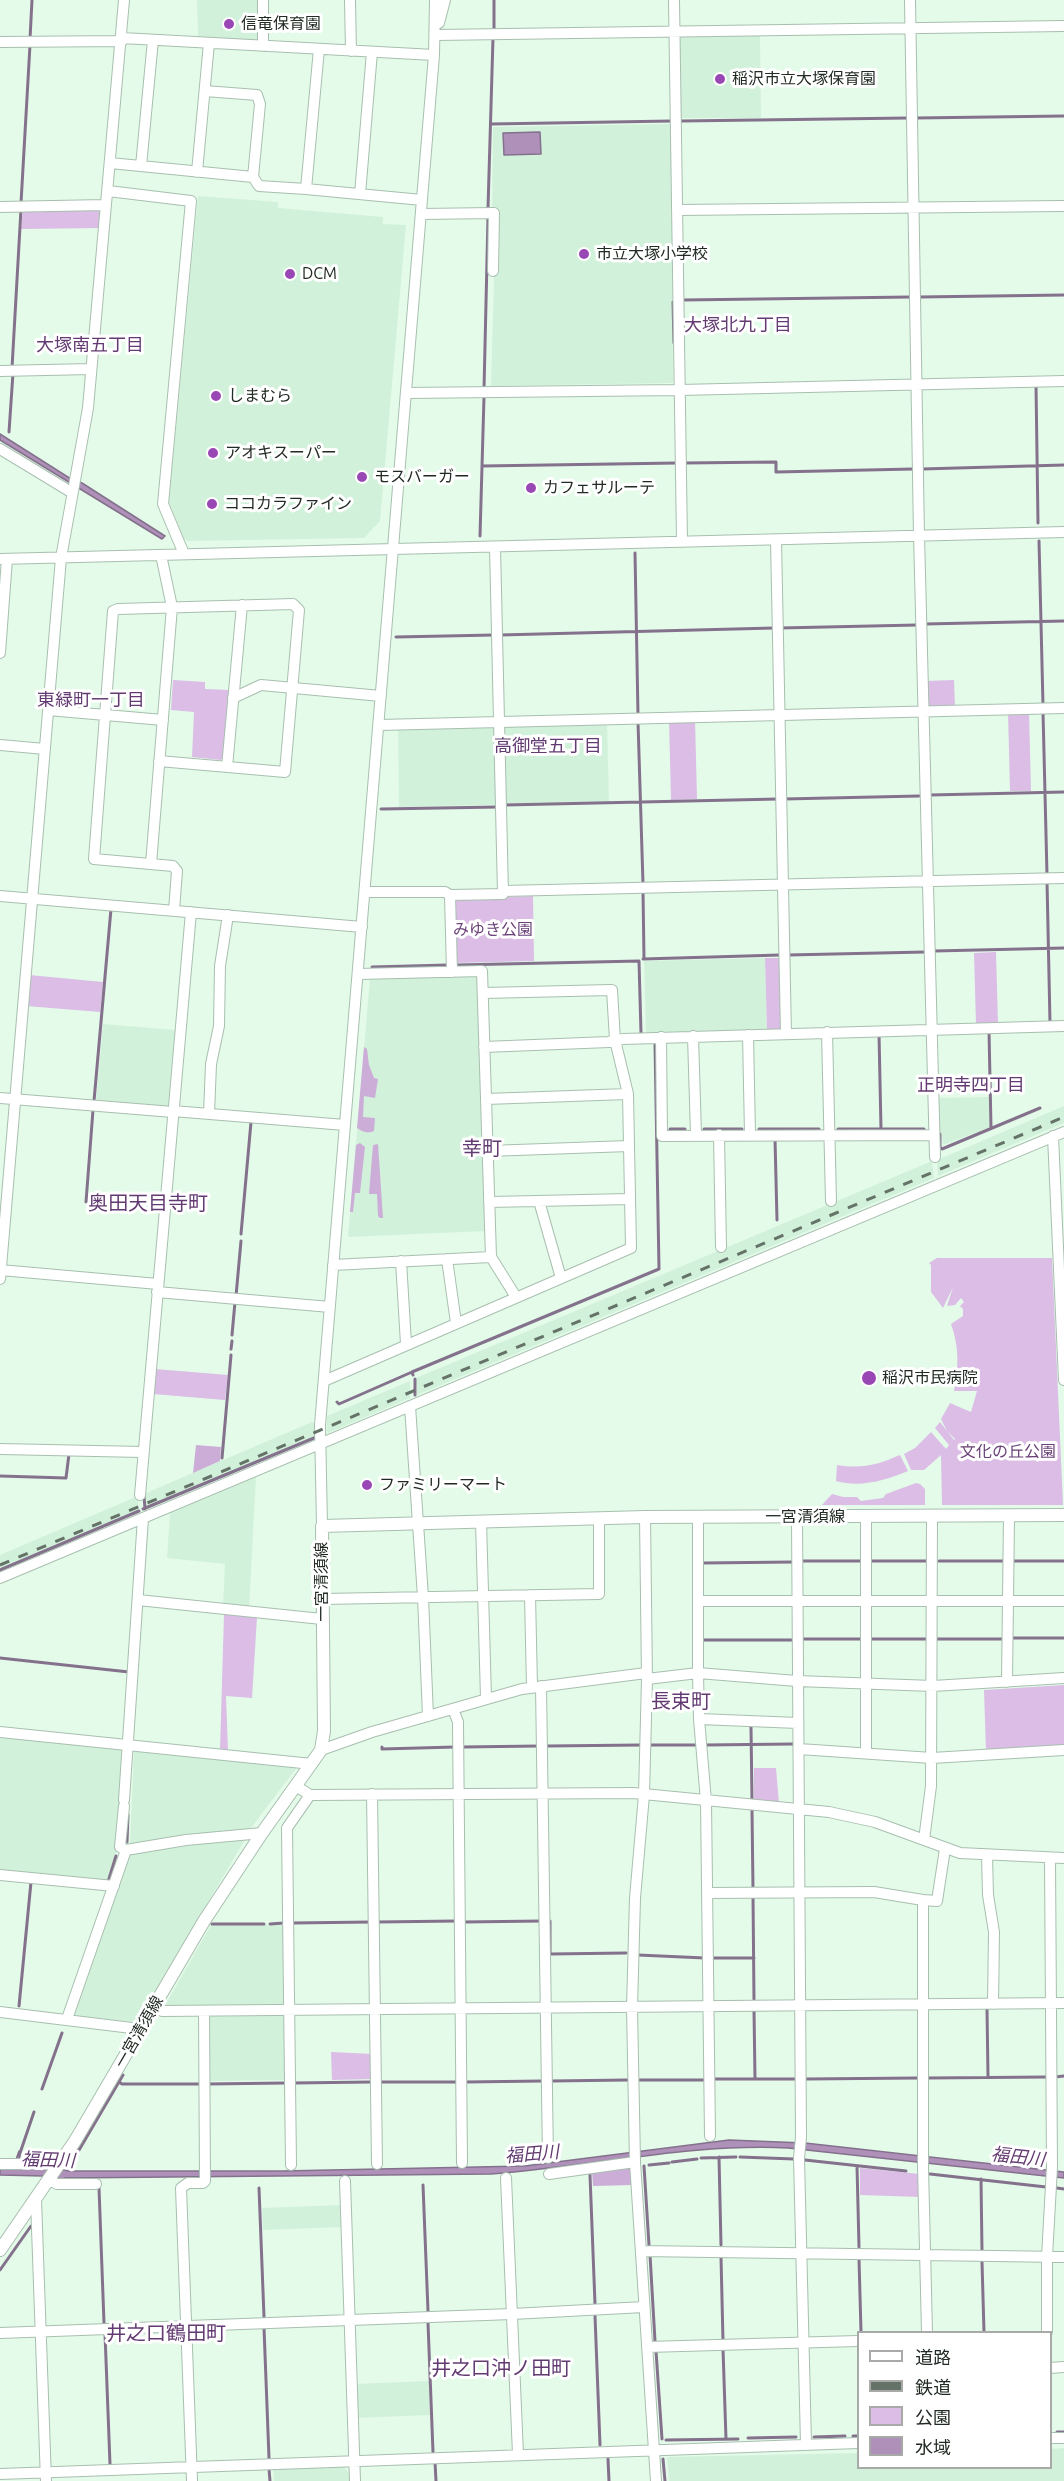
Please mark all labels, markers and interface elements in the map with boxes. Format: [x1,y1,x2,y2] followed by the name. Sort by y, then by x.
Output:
[241,14,321,34] place label: 信竜保育園
[222,17,236,31] marker: 信竜保育園
[732,69,876,89] place label: 稲沢市立大塚保育園
[713,72,727,86] marker: 稲沢市立大塚保育園
[596,244,708,264] place label: 市立大塚小学校
[577,247,591,261] marker: 市立大塚小学校
[302,264,337,284] place label: DCM
[283,267,297,281] marker: DCM
[684,314,792,336] district label: 大塚北九丁目
[36,334,144,356] district label: 大塚南五丁目
[228,386,292,406] place label: しまむら
[209,389,223,403] marker: しまむら
[225,443,337,463] place label: アオキスーパー
[206,446,220,460] marker: アオキスーパー
[374,467,470,487] place label: モスバーガー
[355,470,369,484] marker: モスバーガー
[543,478,655,498] place label: カフェサルーテ
[524,481,538,495] marker: カフェサルーテ
[224,494,352,514] place label: ココカラファイン
[205,497,219,511] marker: ココカラファイン
[37,689,145,711] district label: 東緑町一丁目
[494,735,602,757] district label: 高御堂五丁目
[453,920,533,940] park label: みゆき公園
[917,1074,1025,1096] district label: 正明寺四丁目
[462,1136,502,1160] district label: 幸町
[88,1191,208,1215] district label: 奥田天目寺町
[882,1368,978,1388] place label: 稲沢市民病院
[860,1369,878,1387] marker: 稲沢市民病院
[960,1442,1056,1462] park label: 文化の丘公園
[379,1475,507,1495] place label: ファミリーマート
[360,1478,374,1492] marker: ファミリーマート
[765,1507,845,1527] street label: 一宮清須線
[312,1542,332,1622] street label: 一宮清須線
[651,1689,711,1713] district label: 長束町
[111,1993,167,2071] street label: 一宮清須線
[504,2141,560,2167] water label: 福田川
[990,2143,1046,2171] water label: 福田川
[21,2148,75,2172] water label: 福田川
[106,2321,226,2345] district label: 井之口鶴田町
[857,2331,1052,2469] legend
[915,2347,951,2367] text: 道路
[431,2356,571,2380] district label: 井之口沖ノ田町
[915,2377,951,2397] text: 鉄道
[915,2407,951,2427] text: 公園
[915,2437,951,2457] text: 水域

